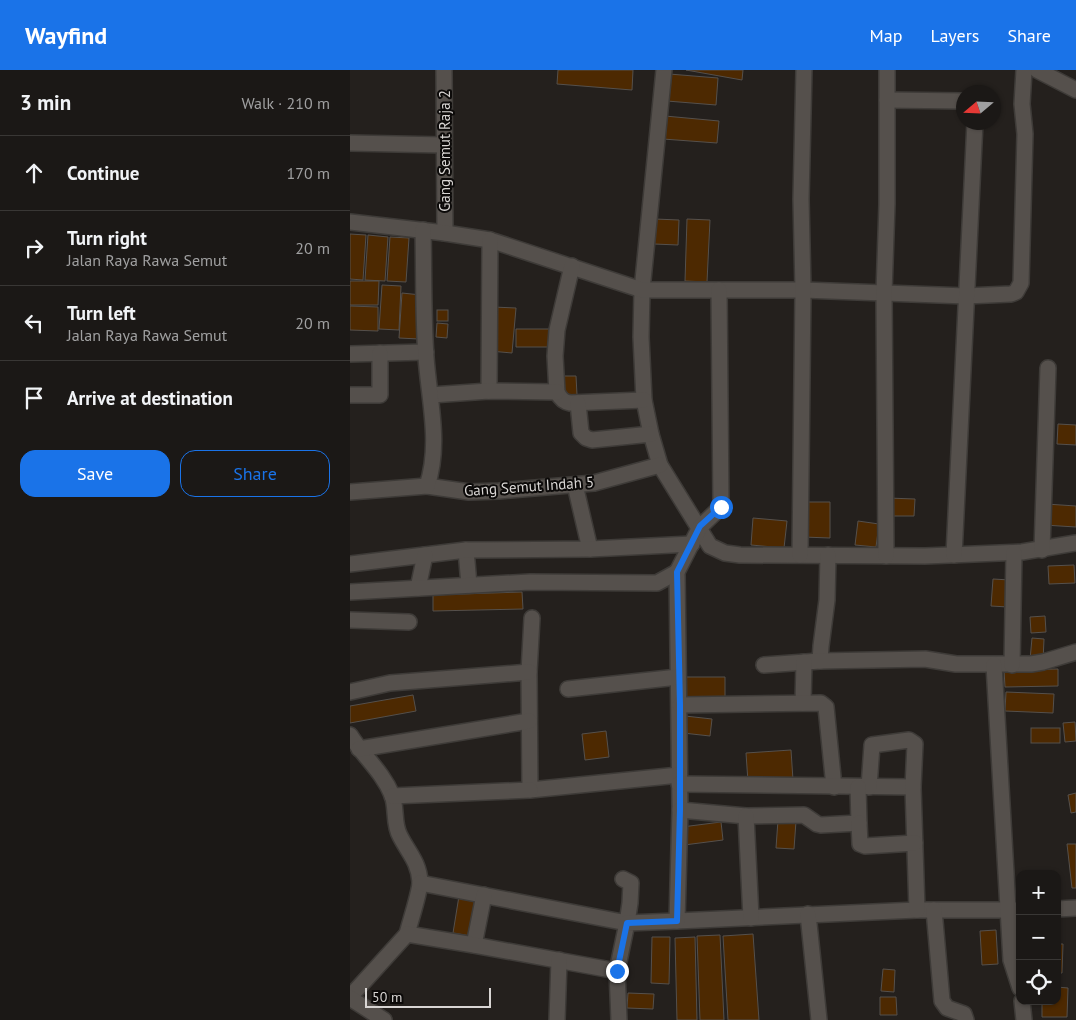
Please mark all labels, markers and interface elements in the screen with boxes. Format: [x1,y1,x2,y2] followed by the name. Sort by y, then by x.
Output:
[25,20,107,51] text: Wayfind
[870,24,902,47] text: Map
[930,24,979,47] text: Layers
[1007,24,1051,47] text: Share
[956,85,1001,130] north arrow
[20,89,71,116] text: 3 min
[435,90,454,212] street label: Gang Semut Raja 2
[241,93,330,113] text: Walk · 210 m
[20,159,48,187] icon: ahead
[67,161,139,185] text: Continue
[287,163,330,183] text: 170 m
[67,226,147,250] text: Turn right
[20,234,48,262] icon: right
[295,238,330,258] text: 20 m
[67,250,227,270] text: Jalan Raya Rawa Semut
[67,301,136,325] text: Turn left
[20,309,48,337] icon: left
[295,313,330,333] text: 20 m
[67,325,227,345] text: Jalan Raya Rawa Semut
[20,384,48,412] icon: arrive
[67,386,233,410] text: Arrive at destination
[20,450,170,497] button: Save
[180,450,330,497] button: Share
[463,472,595,500] street label: Gang Semut Indah 5
[710,496,733,519] route start
[1016,870,1061,1005] map controls
[1016,870,1061,915] button: +
[1016,915,1061,960] button: −
[606,960,629,983] route end
[1016,960,1061,1005] button: locate
[365,985,491,1008] scale bar
[372,988,402,1006] text: 50 m

